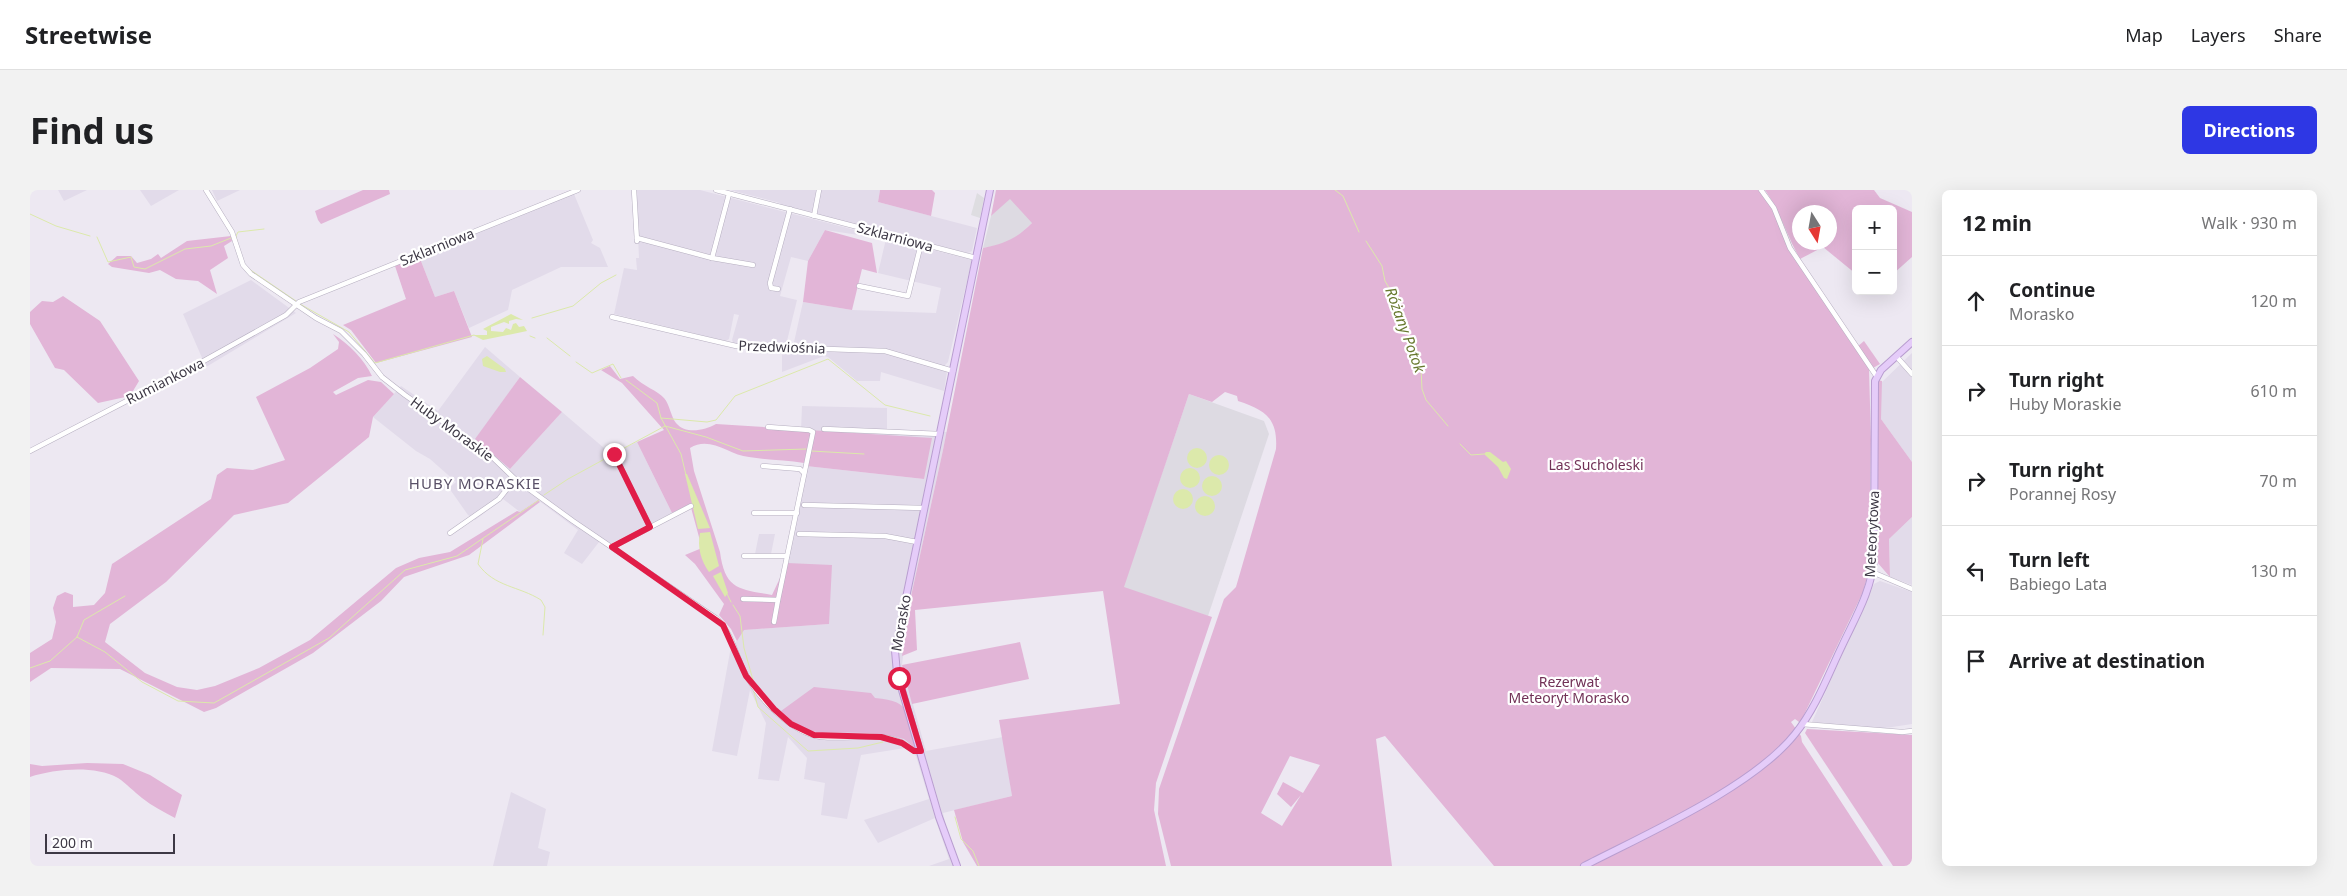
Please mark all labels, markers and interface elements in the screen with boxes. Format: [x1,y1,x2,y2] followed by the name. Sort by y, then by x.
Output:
[25,18,152,51] text: Streetwise
[2125,23,2163,47] text: Map
[2191,23,2246,47] text: Layers
[2274,23,2322,47] text: Share
[2182,106,2317,154] button: Directions
[30,107,154,154] text: Find us
[1792,205,1837,250] north arrow
[1852,205,1897,295] map controls
[1852,205,1897,250] button: +
[1962,209,2032,237] text: 12 min
[2202,212,2297,234] text: Walk · 930 m
[855,217,935,256] street label: Szklarniowa
[397,223,477,270] street label: Szklarniowa
[1852,250,1897,295] button: −
[2009,277,2095,303] text: Continue
[1381,284,1431,376] water label: Różany Potok
[1962,287,1990,315] icon: ahead
[2250,290,2297,312] text: 120 m
[2009,303,2074,325] text: Morasko
[738,335,826,358] street label: Przedwiośnia
[123,353,207,408] street label: Rumiankowa
[2009,367,2104,393] text: Turn right
[1962,377,1990,405] icon: right
[2250,380,2297,402] text: 610 m
[407,392,498,465] street label: Huby Moraskie
[2009,393,2121,415] text: Huby Moraskie
[603,443,626,466] route end
[1548,455,1644,474] park label: Las Sucholeski
[2009,457,2104,483] text: Turn right
[1962,467,1990,495] icon: right
[2260,470,2297,492] text: 70 m
[409,473,541,493] district label: HUBY MORASKIE
[2009,483,2116,505] text: Porannej Rosy
[1860,490,1883,578] street label: Meteorytowa
[2009,547,2090,573] text: Turn left
[1962,557,1990,585] icon: left
[2250,560,2297,582] text: 130 m
[2009,573,2107,595] text: Babiego Lata
[886,593,915,653] street label: Morasko
[1962,647,1990,675] icon: arrive
[2009,648,2205,674] text: Arrive at destination
[888,667,911,690] route start
[1509,672,1629,707] park label: Rezerwat Meteoryt Morasko
[45,831,175,854] scale bar
[52,833,93,852] text: 200 m

